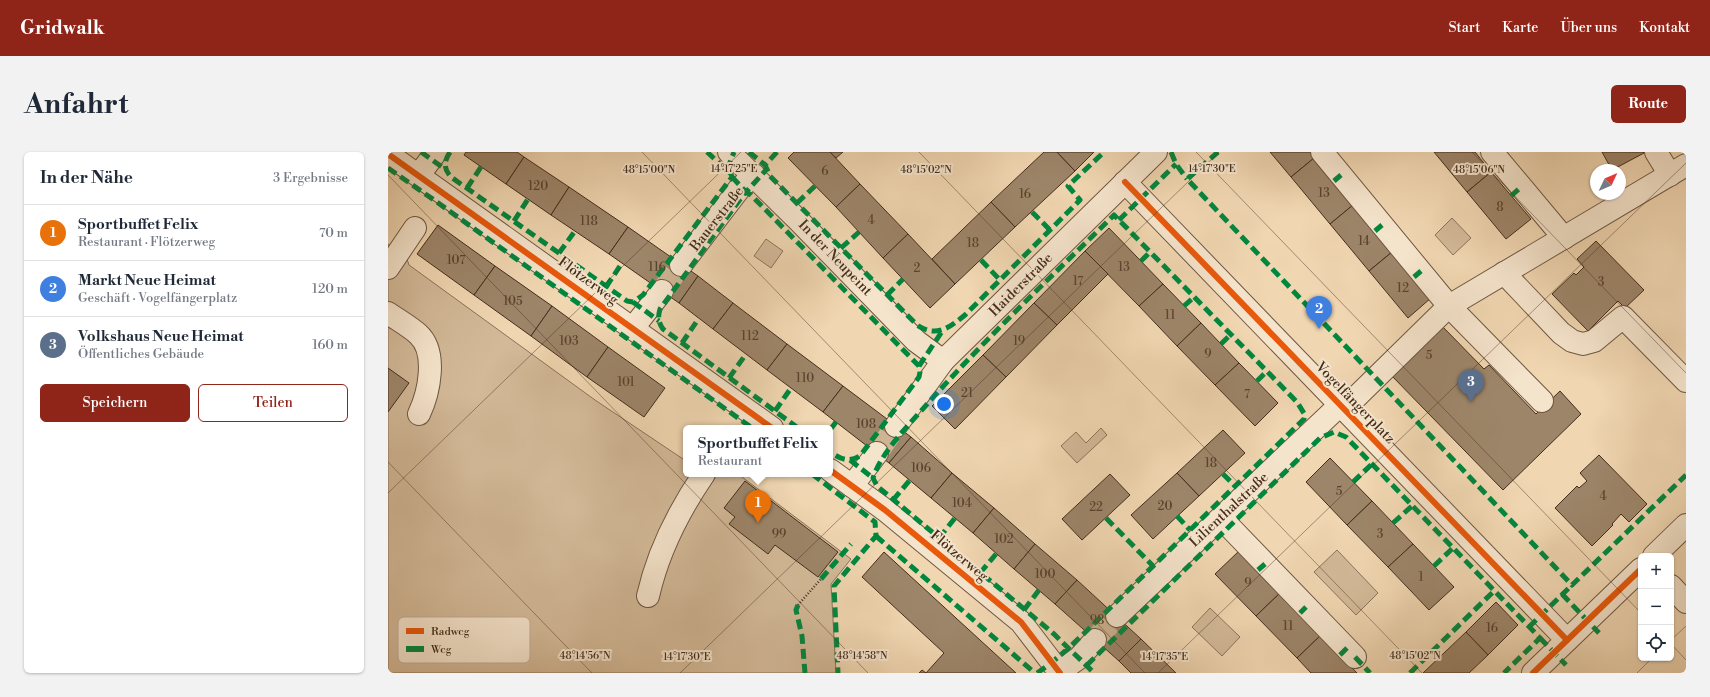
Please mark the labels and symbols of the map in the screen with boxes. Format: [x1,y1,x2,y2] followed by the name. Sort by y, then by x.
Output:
[711,163,757,175] text: 14°17'25"E
[1188,163,1236,175] text: 14°17'30"E
[623,164,676,176] text: 48°15'00"N
[821,164,829,179] house number: 6
[900,164,952,176] text: 48°15'02"N
[1453,164,1505,176] text: 48°15'06"N
[1590,164,1626,200] north arrow
[528,179,548,194] house number: 120
[686,183,748,256] street label: Bauerstraße
[1318,186,1330,201] house number: 13
[1019,187,1031,202] house number: 16
[1496,200,1504,215] house number: 8
[867,213,875,228] house number: 4
[580,214,598,229] house number: 118
[794,216,876,300] street label: In der Neupeint
[1358,234,1370,249] house number: 14
[967,236,979,251] house number: 18
[985,249,1057,321] street label: Haiderstraße
[447,253,465,268] house number: 107
[554,253,622,309] street label: Flötzerweg
[648,260,666,275] house number: 116
[1118,260,1130,275] house number: 13
[914,261,921,276] house number: 2
[1073,274,1083,289] house number: 17
[1598,275,1605,290] house number: 3
[1397,281,1409,296] house number: 12
[503,294,523,309] house number: 105
[1306,296,1332,329] pin: 2
[1165,308,1176,323] house number: 11
[741,329,759,344] house number: 112
[559,334,579,349] house number: 103
[1013,334,1025,349] house number: 19
[1204,347,1212,362] house number: 9
[1426,348,1433,363] house number: 5
[1311,358,1399,448] street label: Vogelfängerplatz
[1458,369,1484,402] pin: 3
[796,371,814,386] house number: 110
[617,375,636,390] house number: 101
[961,386,974,401] house number: 21
[1244,387,1250,402] house number: 7
[934,394,954,414] your location
[856,417,876,432] house number: 108
[1205,456,1217,471] house number: 18
[911,461,931,476] house number: 106
[1186,469,1272,551] street label: Lilienthalstraße
[1336,484,1343,499] house number: 5
[1599,489,1607,504] house number: 4
[745,490,771,523] pin: 1
[952,496,972,511] house number: 104
[1158,499,1172,514] house number: 20
[1089,500,1103,515] house number: 22
[926,526,992,586] street label: Flötzerweg
[772,527,786,542] house number: 99
[1377,527,1384,542] house number: 3
[994,532,1014,547] house number: 102
[1035,567,1055,582] house number: 100
[1418,570,1424,585] house number: 1
[1244,576,1252,591] house number: 9
[1090,613,1104,628] house number: 98
[398,617,530,663] legend
[1283,619,1294,634] house number: 11
[1486,621,1498,636] house number: 16
[431,625,470,639] text: Radweg
[430,643,452,657] text: Weg
[560,650,611,662] text: 48°14'56"N
[837,650,888,662] text: 48°14'58"N
[1389,650,1441,662] text: 48°15'02"N
[663,651,711,663] text: 14°17'30"E
[1142,651,1188,663] text: 14°17'35"E

